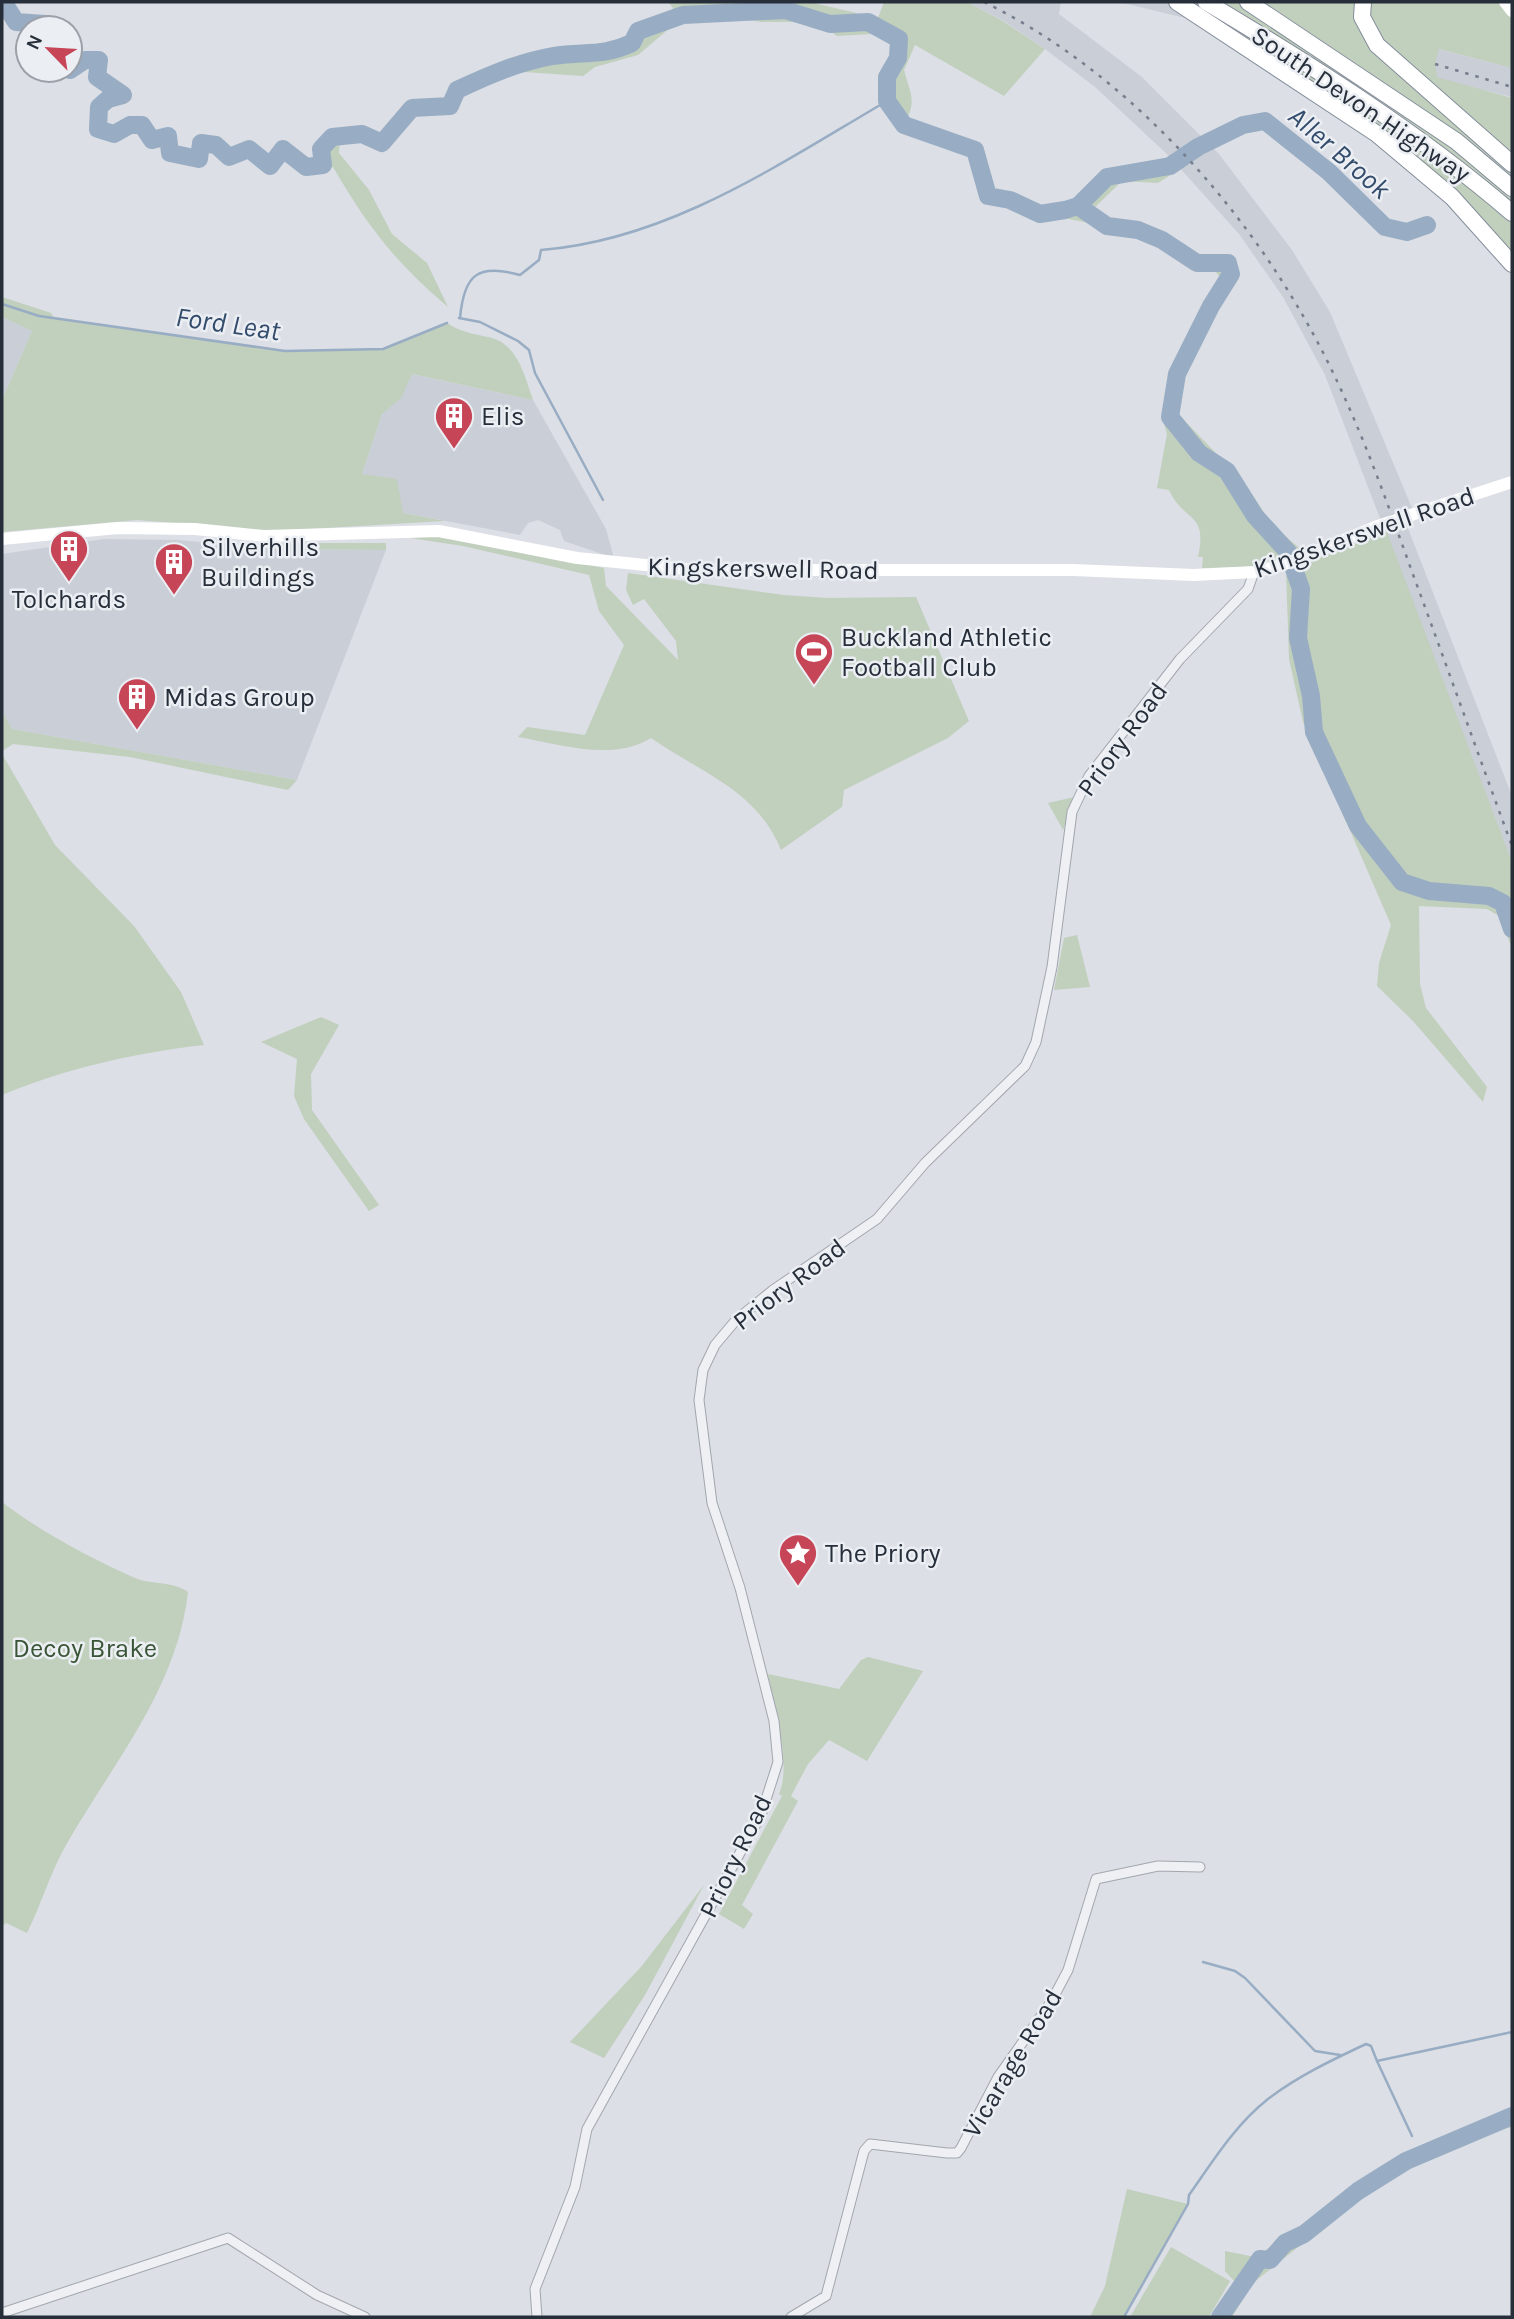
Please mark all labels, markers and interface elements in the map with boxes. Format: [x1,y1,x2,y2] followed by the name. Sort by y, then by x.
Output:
[14,14,84,84] north arrow
[1245,20,1476,189] street label: South Devon Highway
[22,31,47,53] text: N
[1282,99,1398,206] water label: Aller Brook
[174,300,283,347] water label: Ford Leat
[433,395,475,450] building icon: Elis
[481,401,524,432] place label: Elis
[1250,480,1479,585] street label: Kingskerswell Road
[48,528,90,583] building icon: Tolchards
[201,532,319,593] place label: Silverhills Buildings
[153,541,195,596] building icon: Silverhills Buildings
[647,551,879,586] street label: Kingskerswell Road
[12,584,126,615] place label: Tolchards
[841,622,1052,683] place label: Buckland Athletic Football Club
[793,631,835,686] sports icon: Buckland Athletic Football Club
[116,676,158,731] building icon: Midas Group
[1071,676,1174,802] street label: Priory Road
[164,682,315,713] place label: Midas Group
[727,1232,852,1337] street label: Priory Road
[777,1532,819,1587] place icon: The Priory
[825,1538,940,1569] place label: The Priory
[13,1633,157,1664] park label: Decoy Brake
[692,1790,779,1923] street label: Priory Road
[956,1983,1069,2143] street label: Vicarage Road

